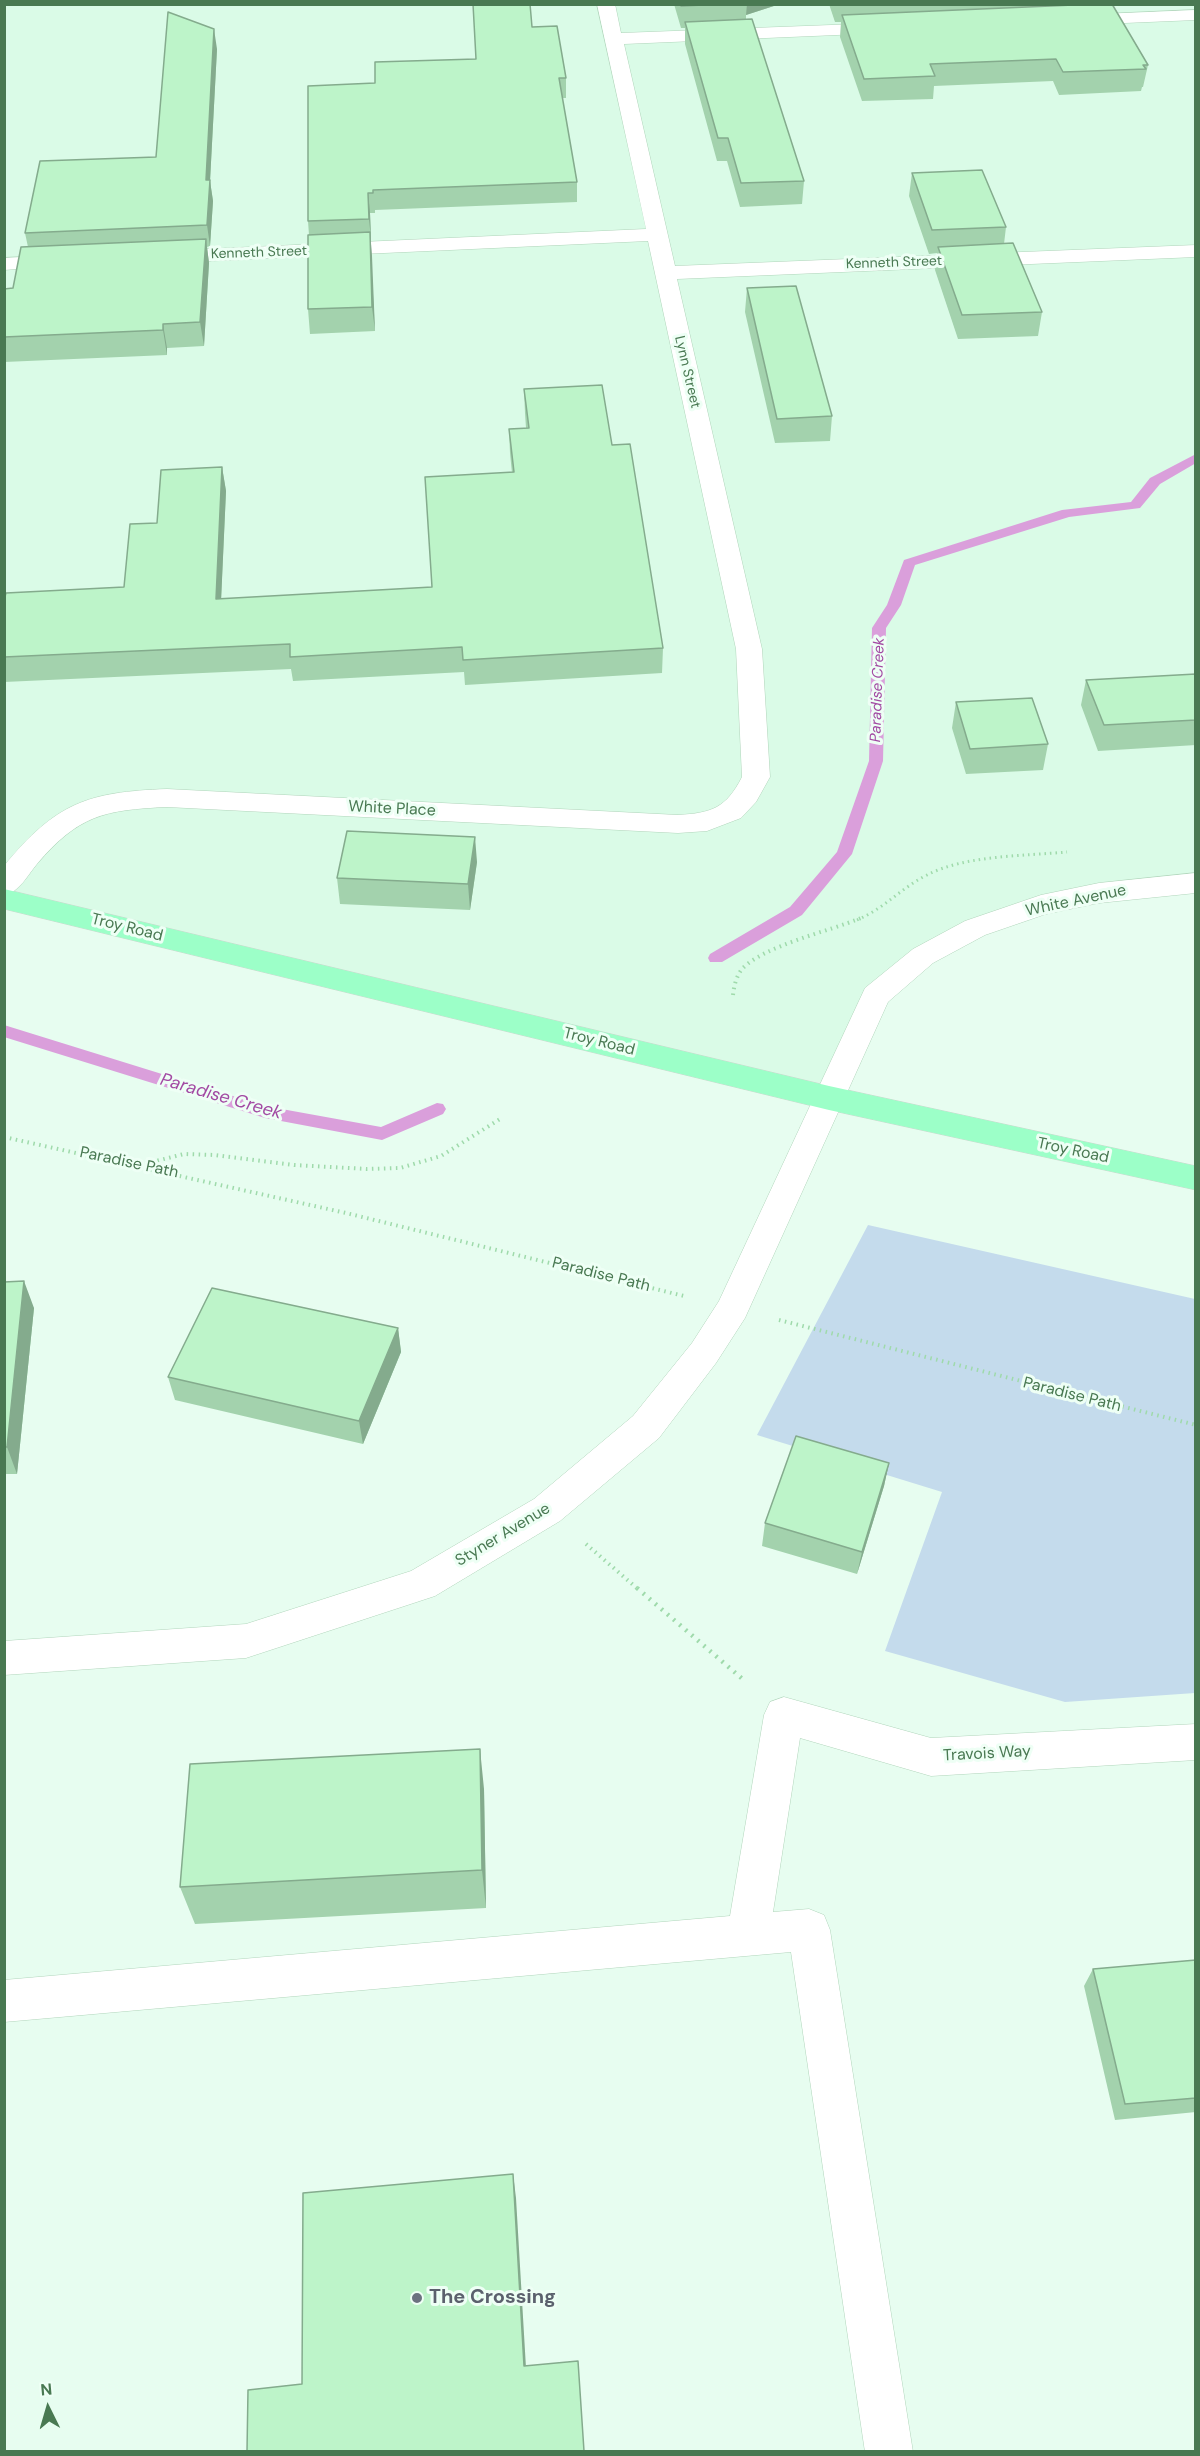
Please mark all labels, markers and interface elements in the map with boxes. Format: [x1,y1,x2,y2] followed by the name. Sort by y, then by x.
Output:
[211,243,307,263] street label: Kenneth Street
[846,253,942,273] street label: Kenneth Street
[671,334,703,410] street label: Lynn Street
[867,637,889,743] water label: Paradise Creek
[348,797,436,821] street label: White Place
[1024,881,1128,921] street label: White Avenue
[89,910,165,946] street label: Troy Road
[561,1024,637,1060] street label: Troy Road
[158,1069,284,1125] water label: Paradise Creek
[1035,1134,1111,1168] street label: Troy Road
[78,1143,180,1183] street label: Paradise Path
[550,1254,652,1296] street label: Paradise Path
[1021,1374,1123,1416] street label: Paradise Path
[452,1499,554,1571] street label: Styner Avenue
[943,1742,1031,1766] street label: Travois Way
[429,2286,556,2310] place label: The Crossing
[410,2291,424,2305] marker: The Crossing
[18,2378,78,2438] north arrow
[40,2379,53,2401] text: N

